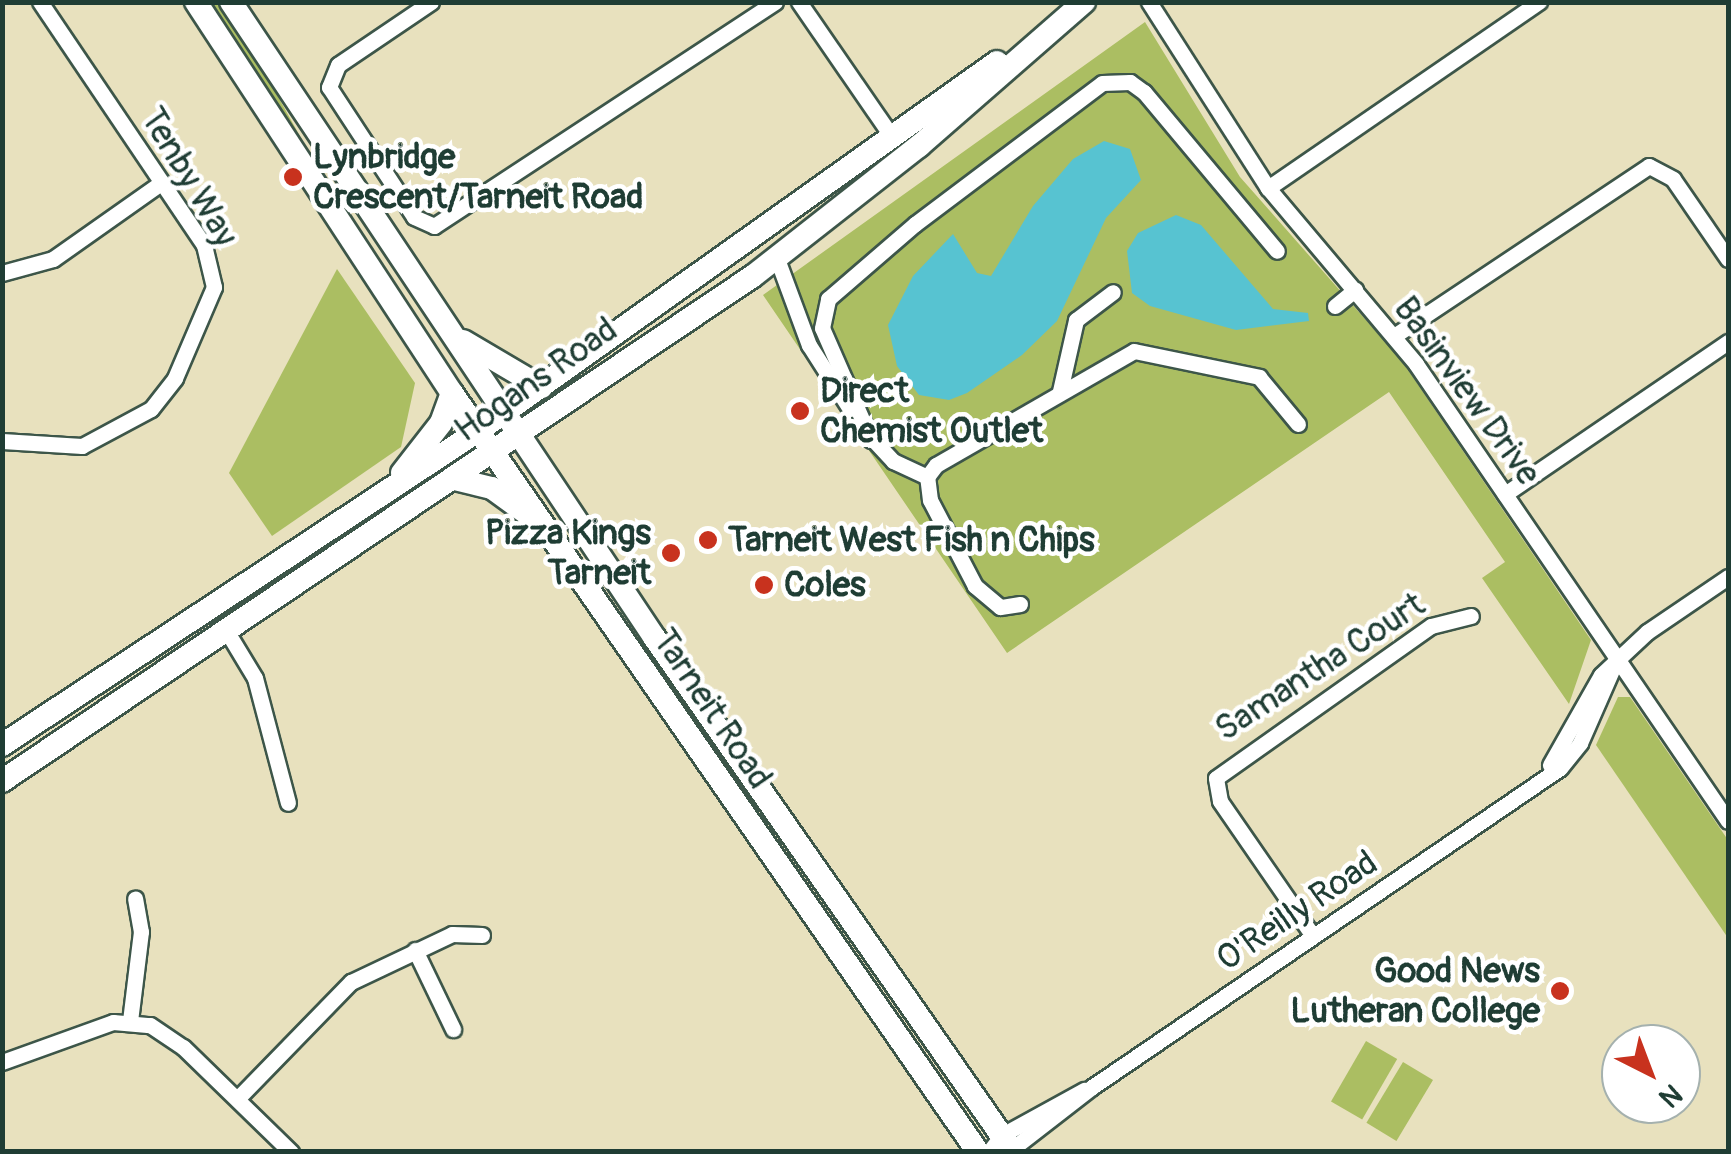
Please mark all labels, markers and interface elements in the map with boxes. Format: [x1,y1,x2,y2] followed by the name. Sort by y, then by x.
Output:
[131,100,247,254] street label: Tenby Way
[313,136,643,218] place label: Lynbridge Crescent/Tarneit Road
[282,166,304,188] marker: Lynbridge Crescent/Tarneit Road
[1385,289,1549,493] street label: Basinview Drive
[447,309,625,451] street label: Hogans Road
[820,370,1043,452] place label: Direct Chemist Outlet
[789,400,811,422] marker: Direct Chemist Outlet
[485,512,651,594] place label: Pizza Kings Tarneit
[728,519,1095,561] place label: Tarneit West Fish n Chips
[697,529,719,551] marker: Tarneit West Fish n Chips
[660,542,682,564] marker: Pizza Kings Tarneit
[784,564,866,606] place label: Coles
[753,574,775,596] marker: Coles
[1207,584,1433,750] street label: Samantha Court
[643,621,781,797] street label: Tarneit Road
[1209,842,1385,980] street label: O'Reilly Road
[1291,950,1540,1032] place label: Good News Lutheran College
[1549,980,1571,1002] marker: Good News Lutheran College
[1601,1024,1701,1124] north arrow
[1651,1076,1689,1115] text: N

